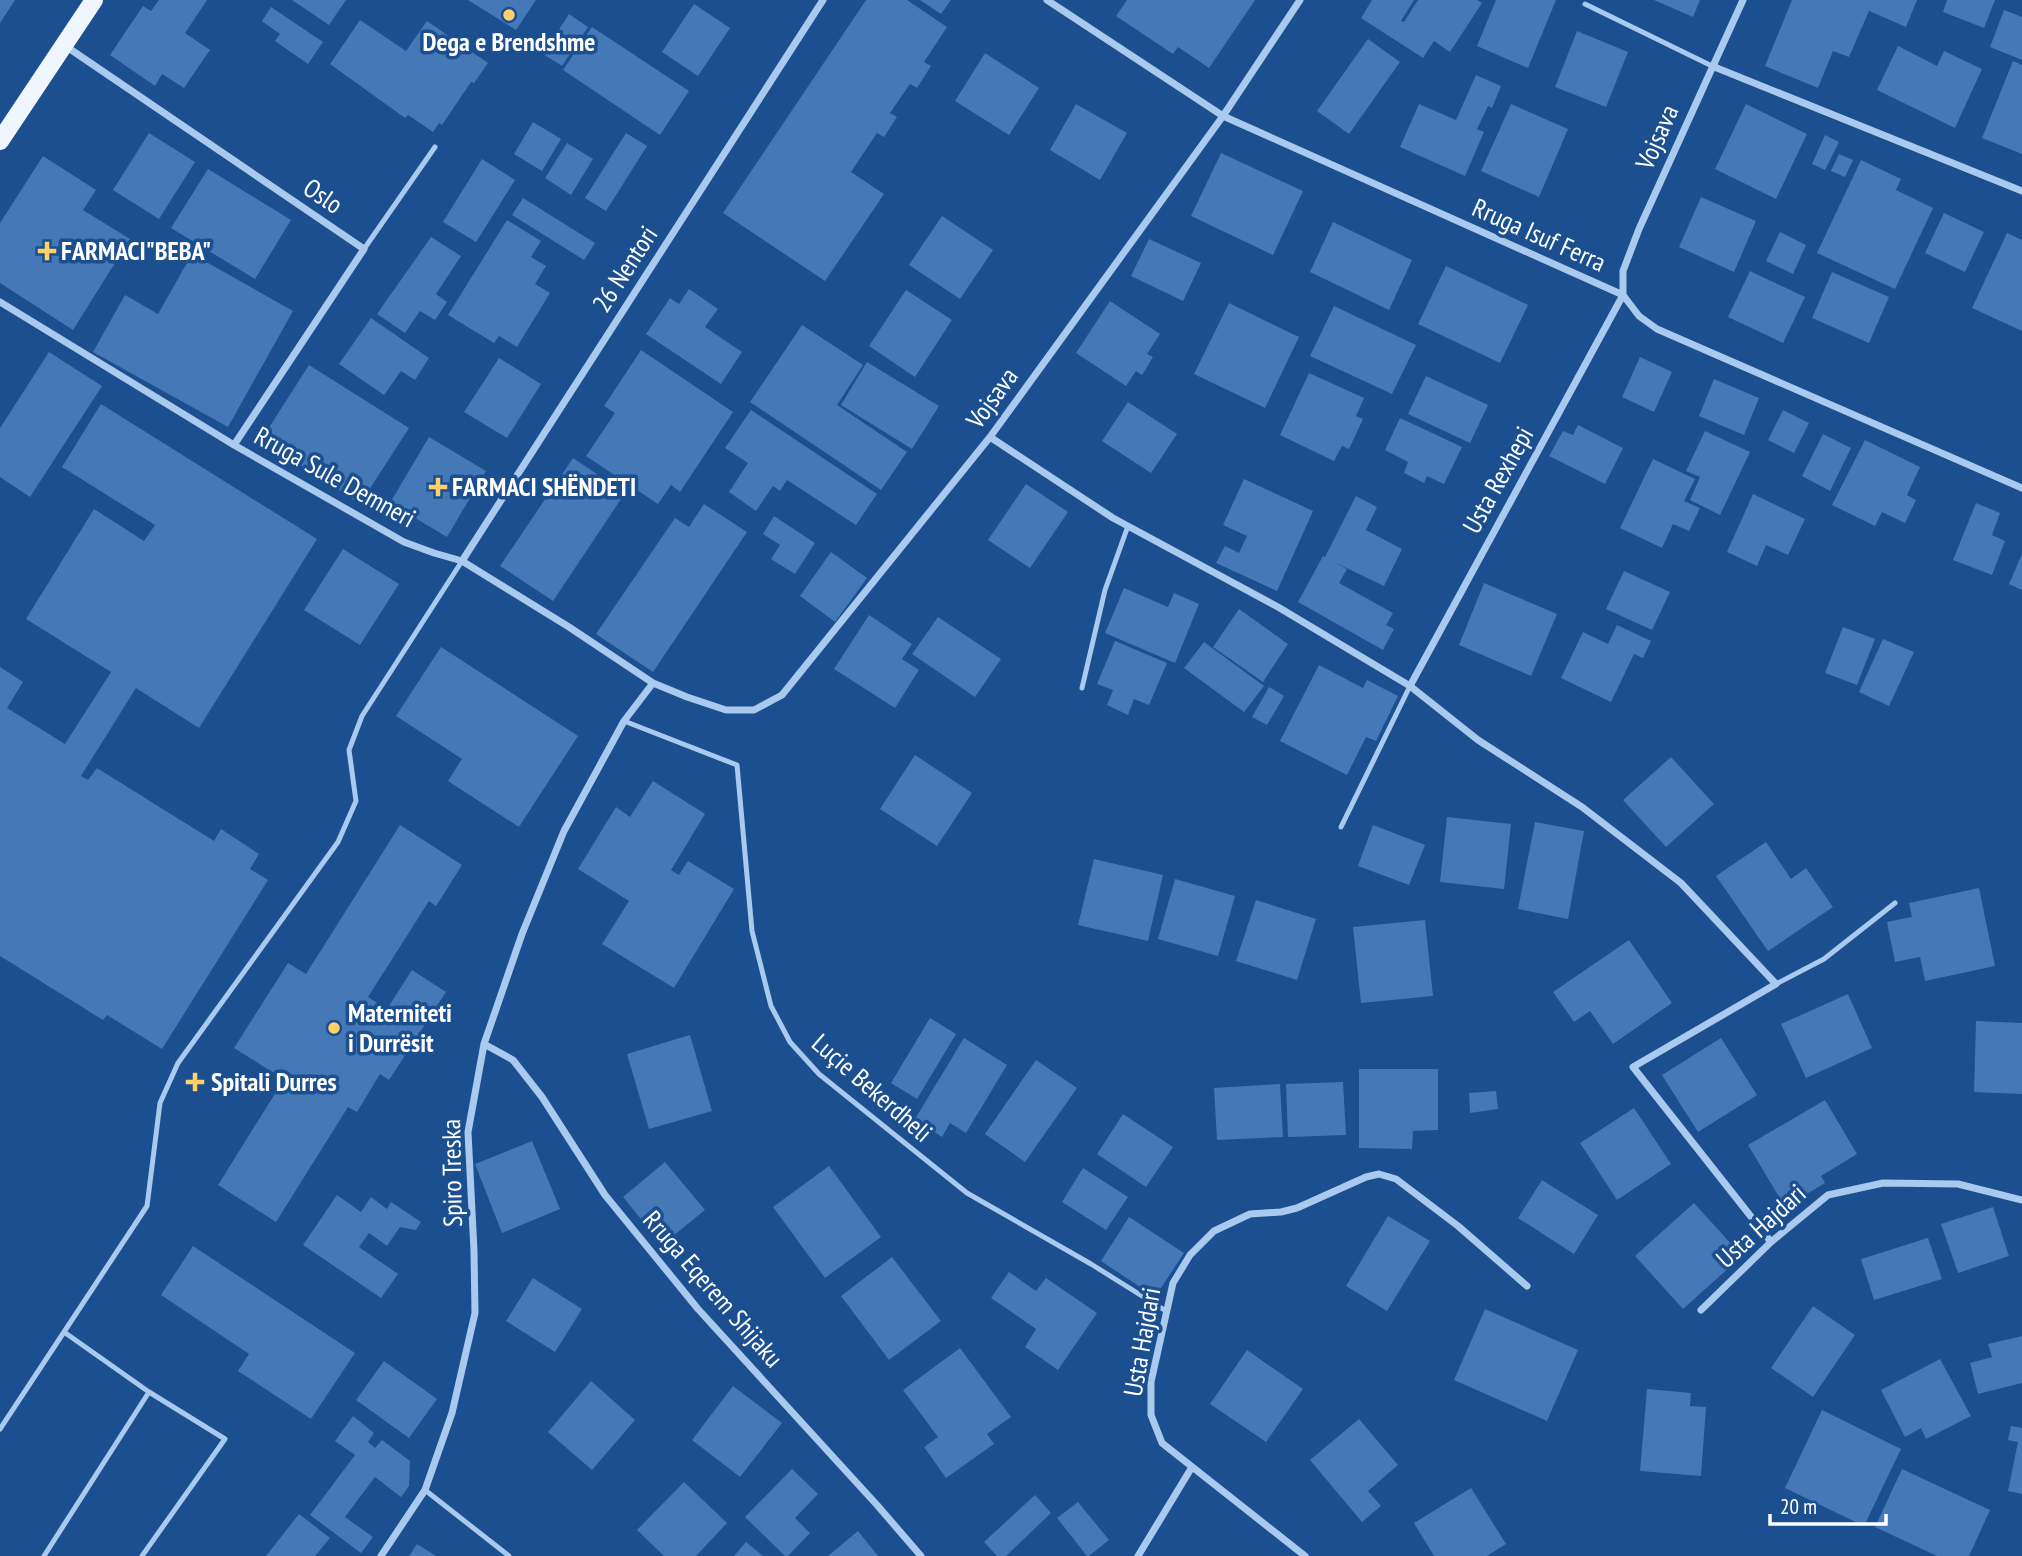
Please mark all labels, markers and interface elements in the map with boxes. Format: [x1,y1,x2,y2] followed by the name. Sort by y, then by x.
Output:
[501,7,517,23] marker: Dega e Brendshme
[423,25,595,58] place label: Dega e Brendshme
[1627,99,1685,175] street label: Vojsava
[297,171,349,221] street label: Oslo
[1467,190,1611,279] street label: Rruga Isuf Ferra
[585,219,665,318] street label: 26 Nentori
[61,234,211,267] place label: FARMACI"BEBA"
[39,243,55,259] marker: FARMACI"BEBA"
[958,361,1025,435] street label: Vojsava
[249,419,422,534] street label: Rruga Sule Demneri
[1455,421,1540,539] street label: Usta Rexhepi
[452,470,636,503] place label: FARMACI SHËNDETI
[430,479,446,495] marker: FARMACI SHËNDETI
[348,996,452,1059] place label: Materniteti i Durrësit
[326,1020,342,1036] marker: Materniteti i Durrësit
[805,1026,939,1149] street label: Luçie Bekerdheli
[211,1065,337,1098] place label: Spitali Durres
[185,1072,205,1092] marker: Spitali Durres
[434,1119,469,1227] street label: Spiro Treska
[1709,1177,1812,1275] street label: Usta Hajdari
[636,1203,790,1374] street label: Rruga Eqerem Shijaku
[1116,1285,1167,1399] street label: Usta Hajdari
[1770,1482,1885,1526] scale bar
[1780,1493,1817,1520] text: 20 m

